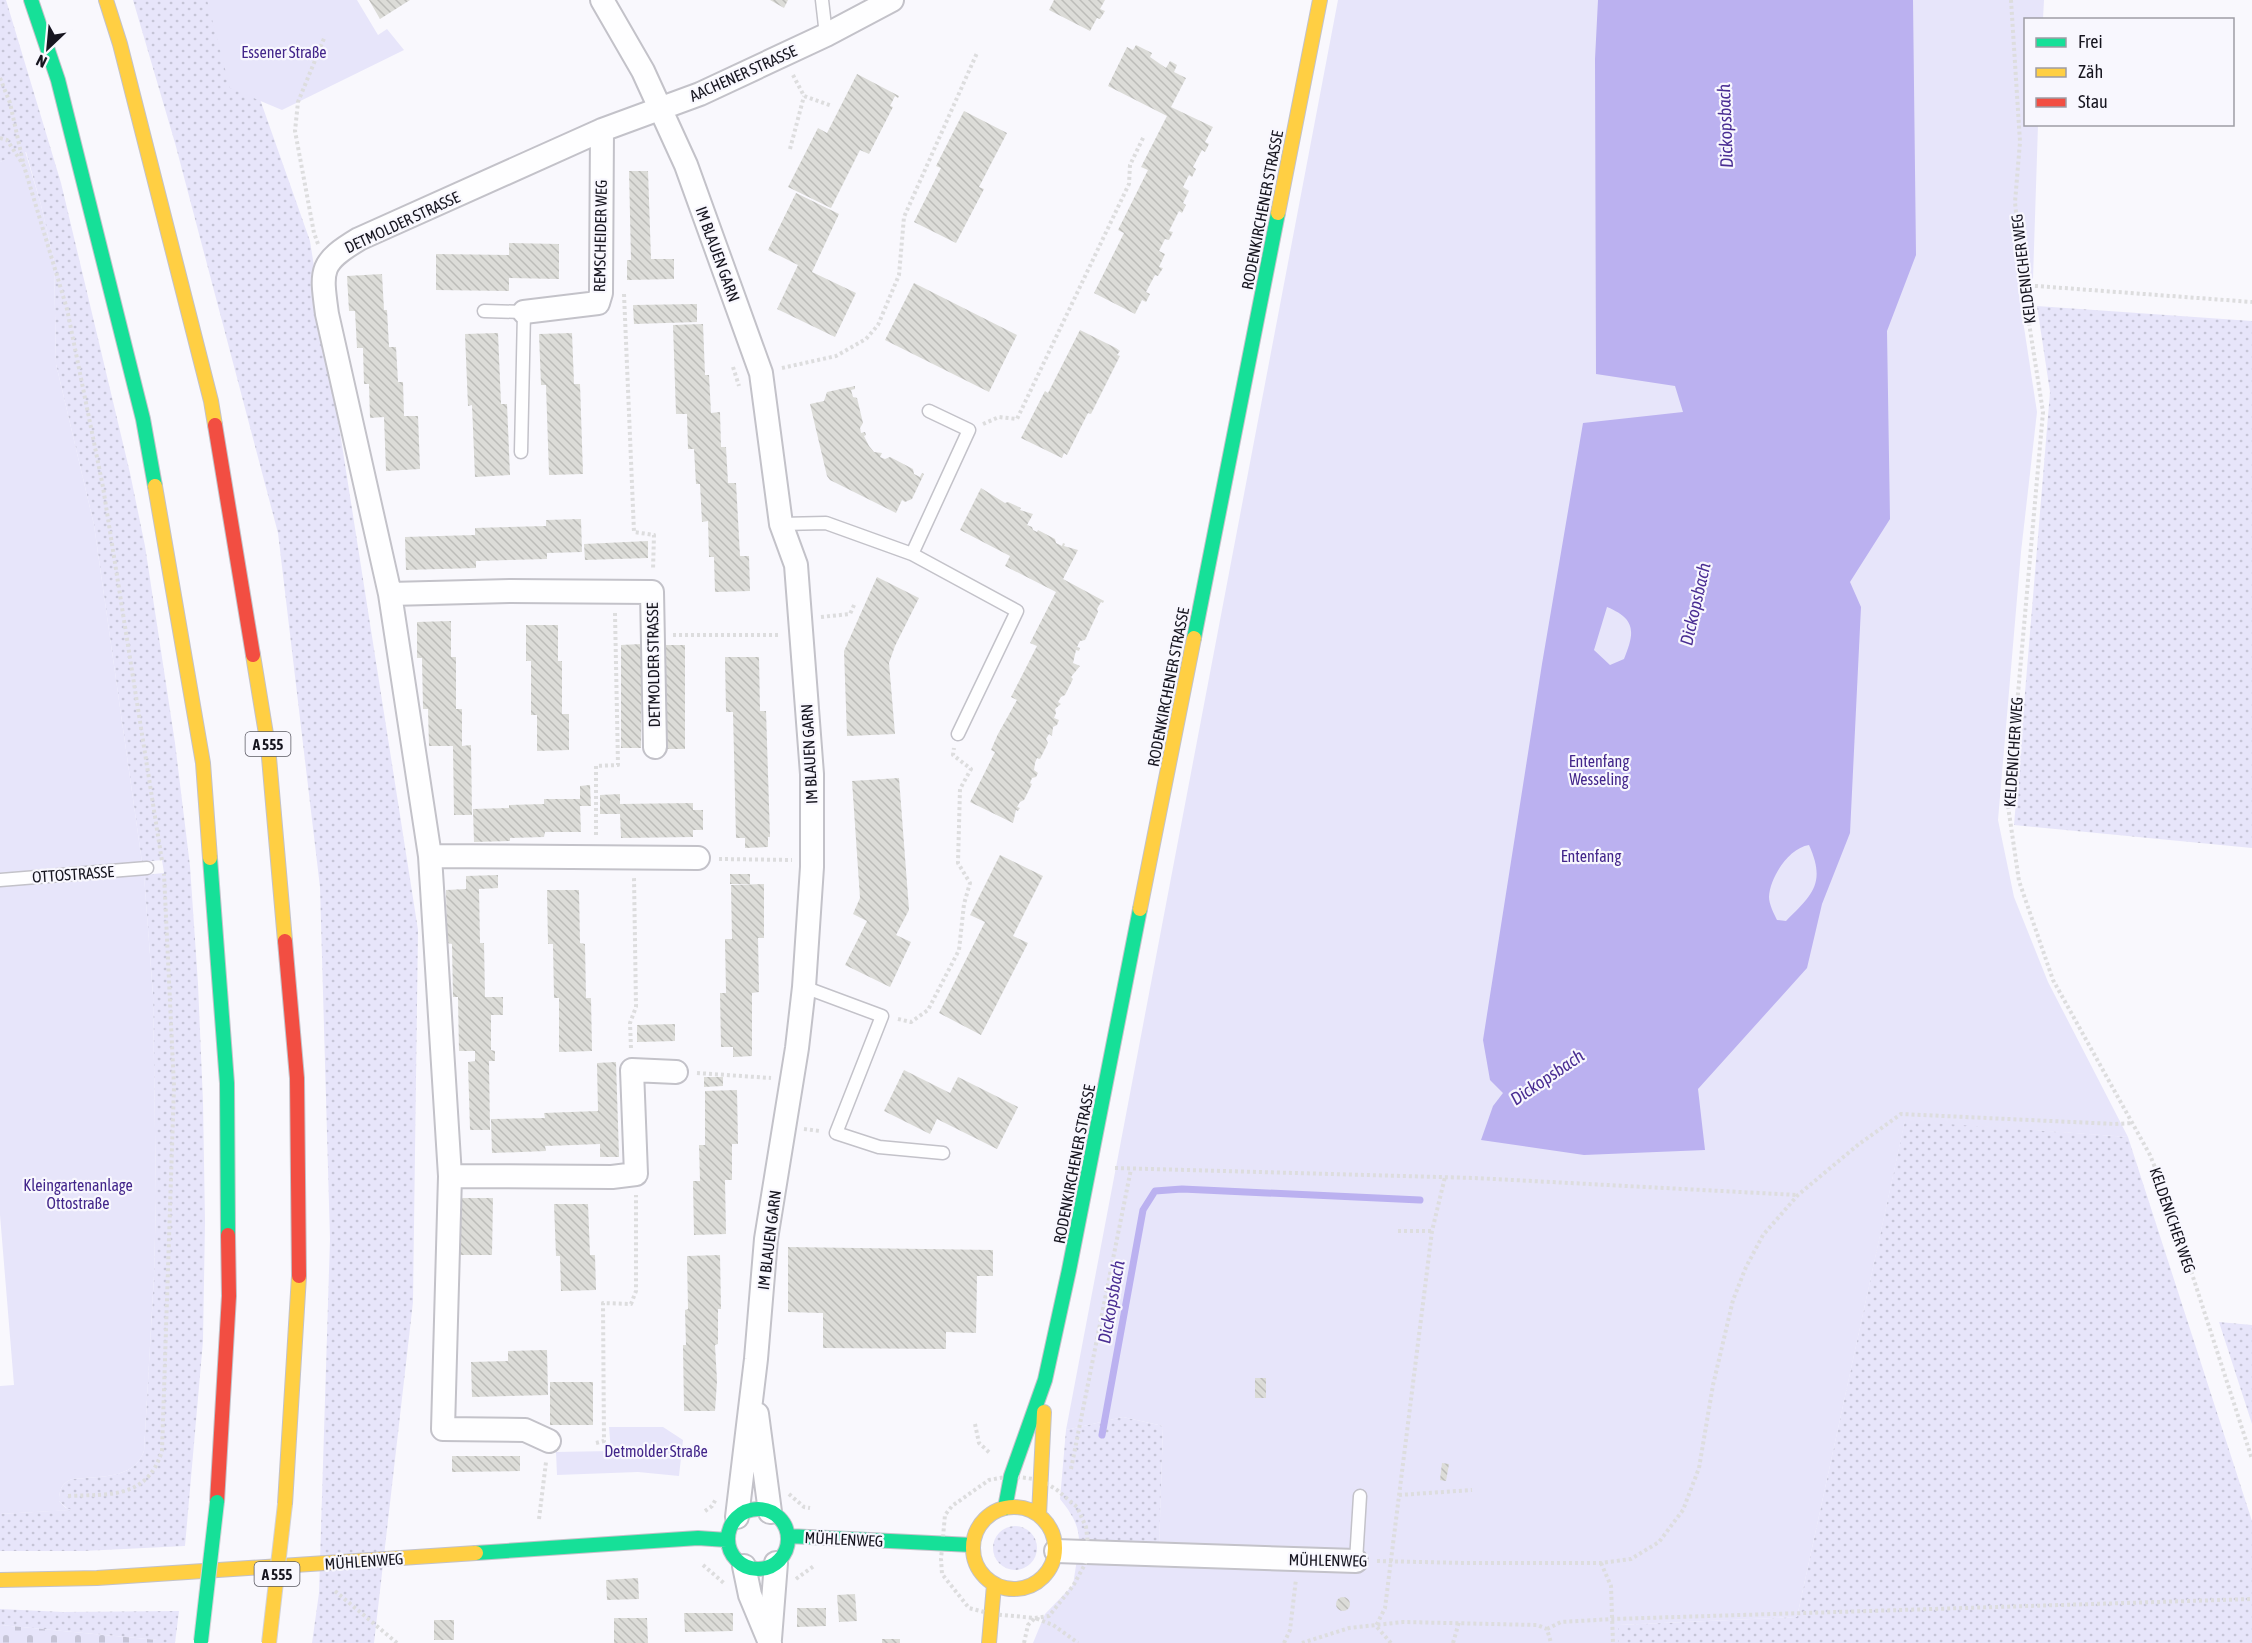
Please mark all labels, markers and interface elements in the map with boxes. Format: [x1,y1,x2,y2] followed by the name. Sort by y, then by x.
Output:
[18,18,78,78] north arrow
[2024,18,2234,126] legend
[2078,31,2103,52] text: Frei
[687,41,799,105] street label: AACHENER STRASSE
[241,43,327,61] park label: Essener Straße
[33,51,50,72] text: N
[2078,61,2103,82] text: Zäh
[1713,83,1737,168] water label: Dickopsbach
[2078,91,2108,112] text: Stau
[1238,129,1286,291] street label: RODENKIRCHENER STRASSE
[590,180,610,292] street label: REMSCHEIDER WEG
[342,187,463,257] street label: DETMOLDER STRASSE
[692,204,744,304] street label: IM BLAUEN GARN
[2007,213,2039,325] street label: KELDENICHER WEG
[1675,560,1715,647] water label: Dickopsbach
[643,602,663,728] street label: DETMOLDER STRASSE
[1144,606,1192,768] street label: RODENKIRCHENER STRASSE
[2000,696,2026,808] street label: KELDENICHER WEG
[797,703,821,805] street label: IM BLAUEN GARN
[246,732,290,756] road number: A 555
[1569,752,1629,789] park label: Entenfang Wesseling
[1561,847,1621,866] park label: Entenfang
[32,862,115,886] street label: OTTOSTRASSE
[1506,1045,1588,1109] water label: Dickopsbach
[1050,1083,1098,1245] street label: RODENKIRCHENER STRASSE
[2146,1165,2200,1275] street label: KELDENICHER WEG
[23,1176,133,1212] park label: Kleingartenanlage Ottostraße
[754,1189,784,1291] street label: IM BLAUEN GARN
[1093,1259,1129,1345] water label: Dickopsbach
[604,1442,708,1460] park label: Detmolder Straße
[804,1528,884,1550] street label: MÜHLENWEG
[324,1549,404,1573] street label: MÜHLENWEG
[1288,1550,1368,1570] street label: MÜHLENWEG
[254,1562,300,1586] road number: A 555

